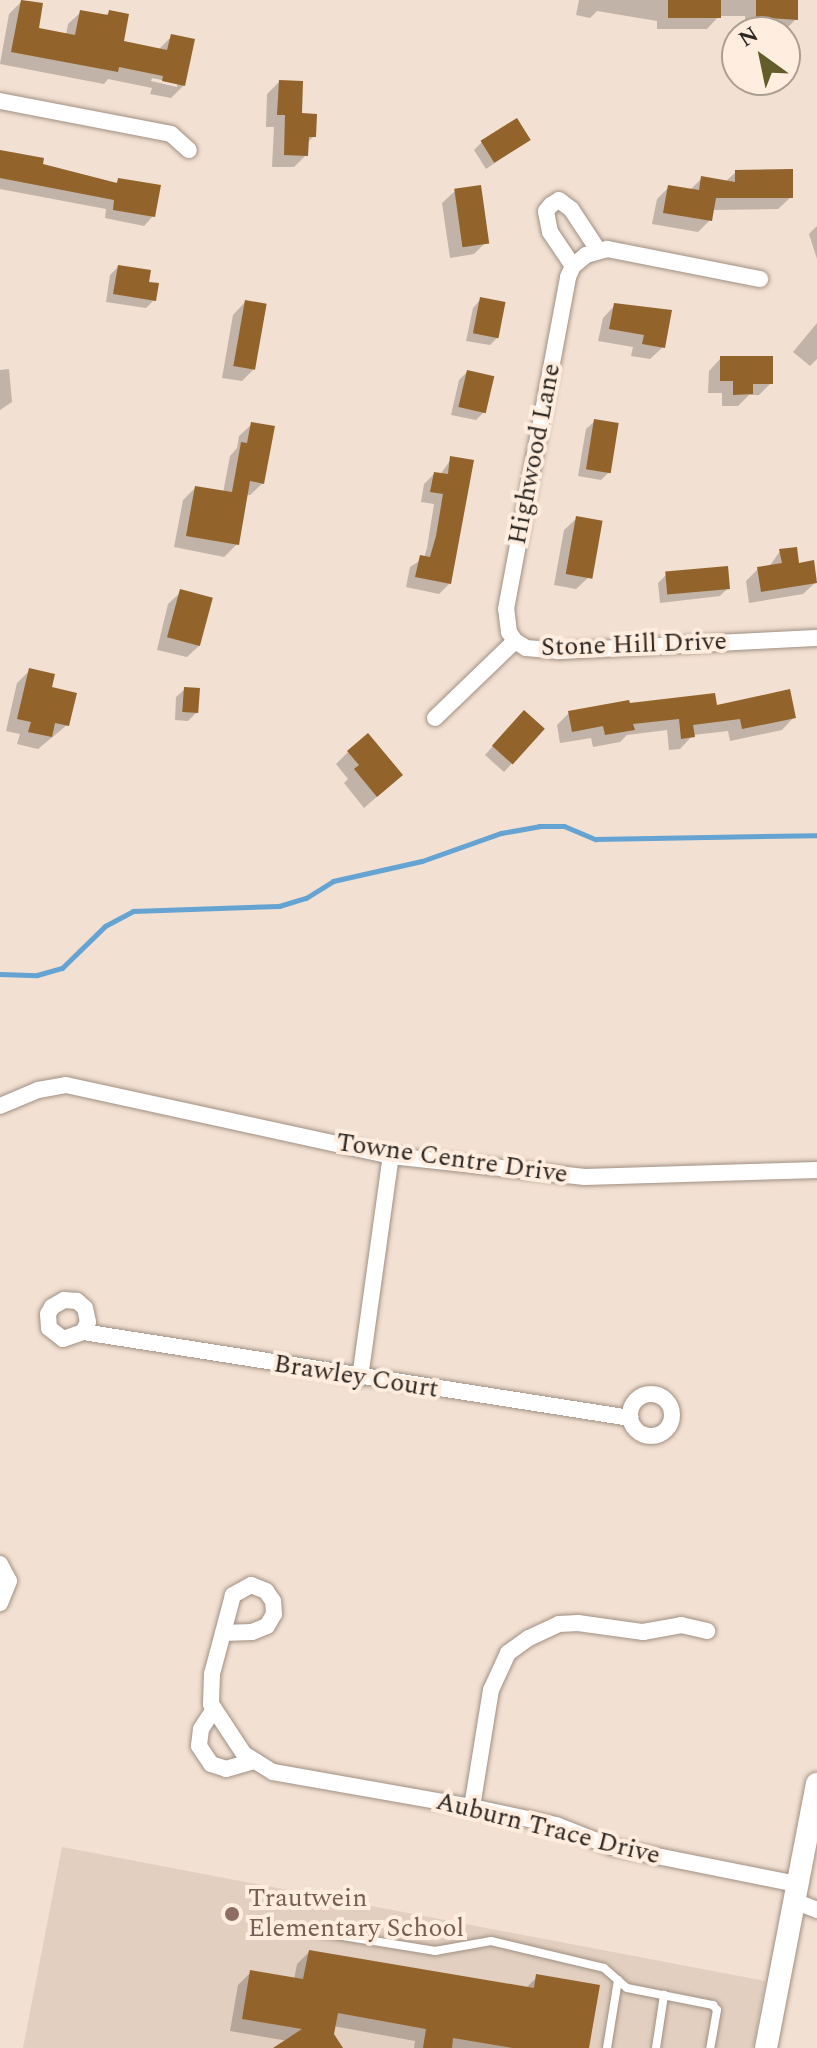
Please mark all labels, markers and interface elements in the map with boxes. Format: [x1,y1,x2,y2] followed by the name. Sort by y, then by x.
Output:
[721,16,801,96] north arrow
[732,18,765,56] text: N
[502,361,568,547] street label: Highwood Lane
[540,626,728,664] street label: Stone Hill Drive
[334,1127,570,1191] street label: Towne Centre Drive
[271,1349,441,1405] street label: Brawley Court
[433,1786,663,1872] street label: Auburn Trace Drive
[248,1883,464,1944] place label: Trautwein Elementary School
[223,1905,241,1923] marker: Trautwein Elementary School

